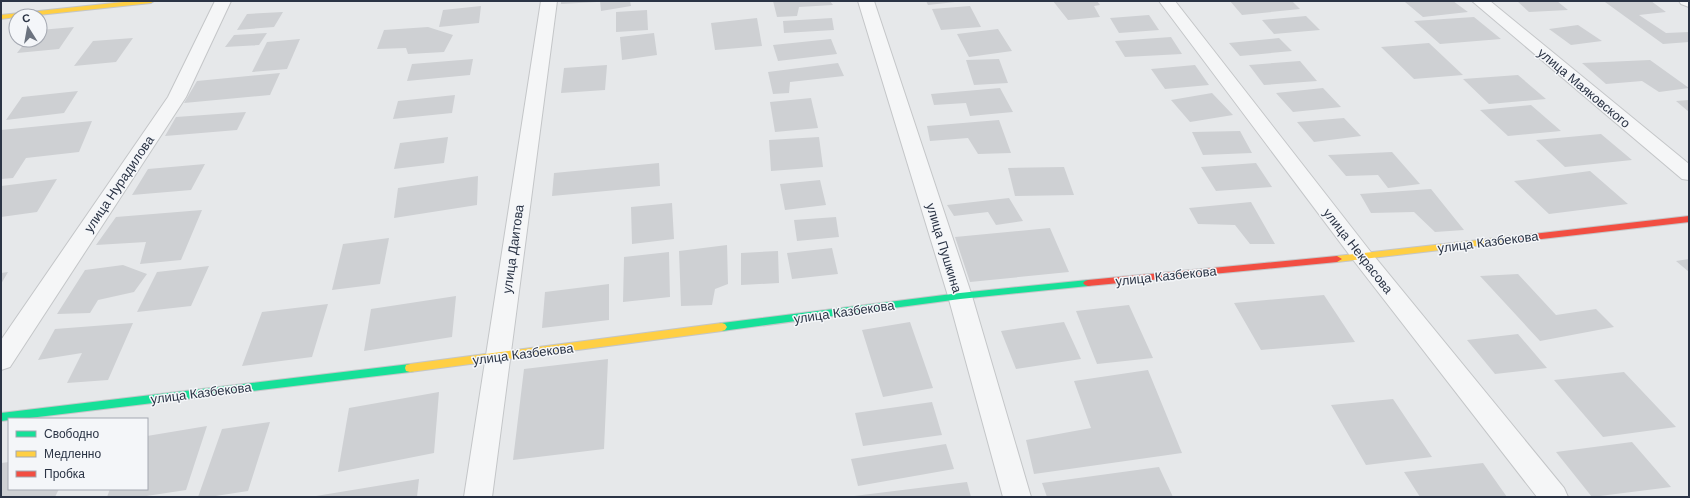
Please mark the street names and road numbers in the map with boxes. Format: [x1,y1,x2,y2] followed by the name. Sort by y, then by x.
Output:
[1535,45,1633,131] street label: улица Маяковского
[81,132,157,235] street label: улица Нурадилова
[923,201,965,295] street label: улица Пушкина
[499,203,527,294] street label: улица Даитова
[1320,205,1396,297] street label: улица Некрасова
[1437,228,1540,256] street label: улица Казбекова
[1115,263,1218,289] street label: улица Казбекова
[793,297,896,326] street label: улица Казбекова
[472,340,575,368] street label: улица Казбекова
[150,379,253,407] street label: улица Казбекова

